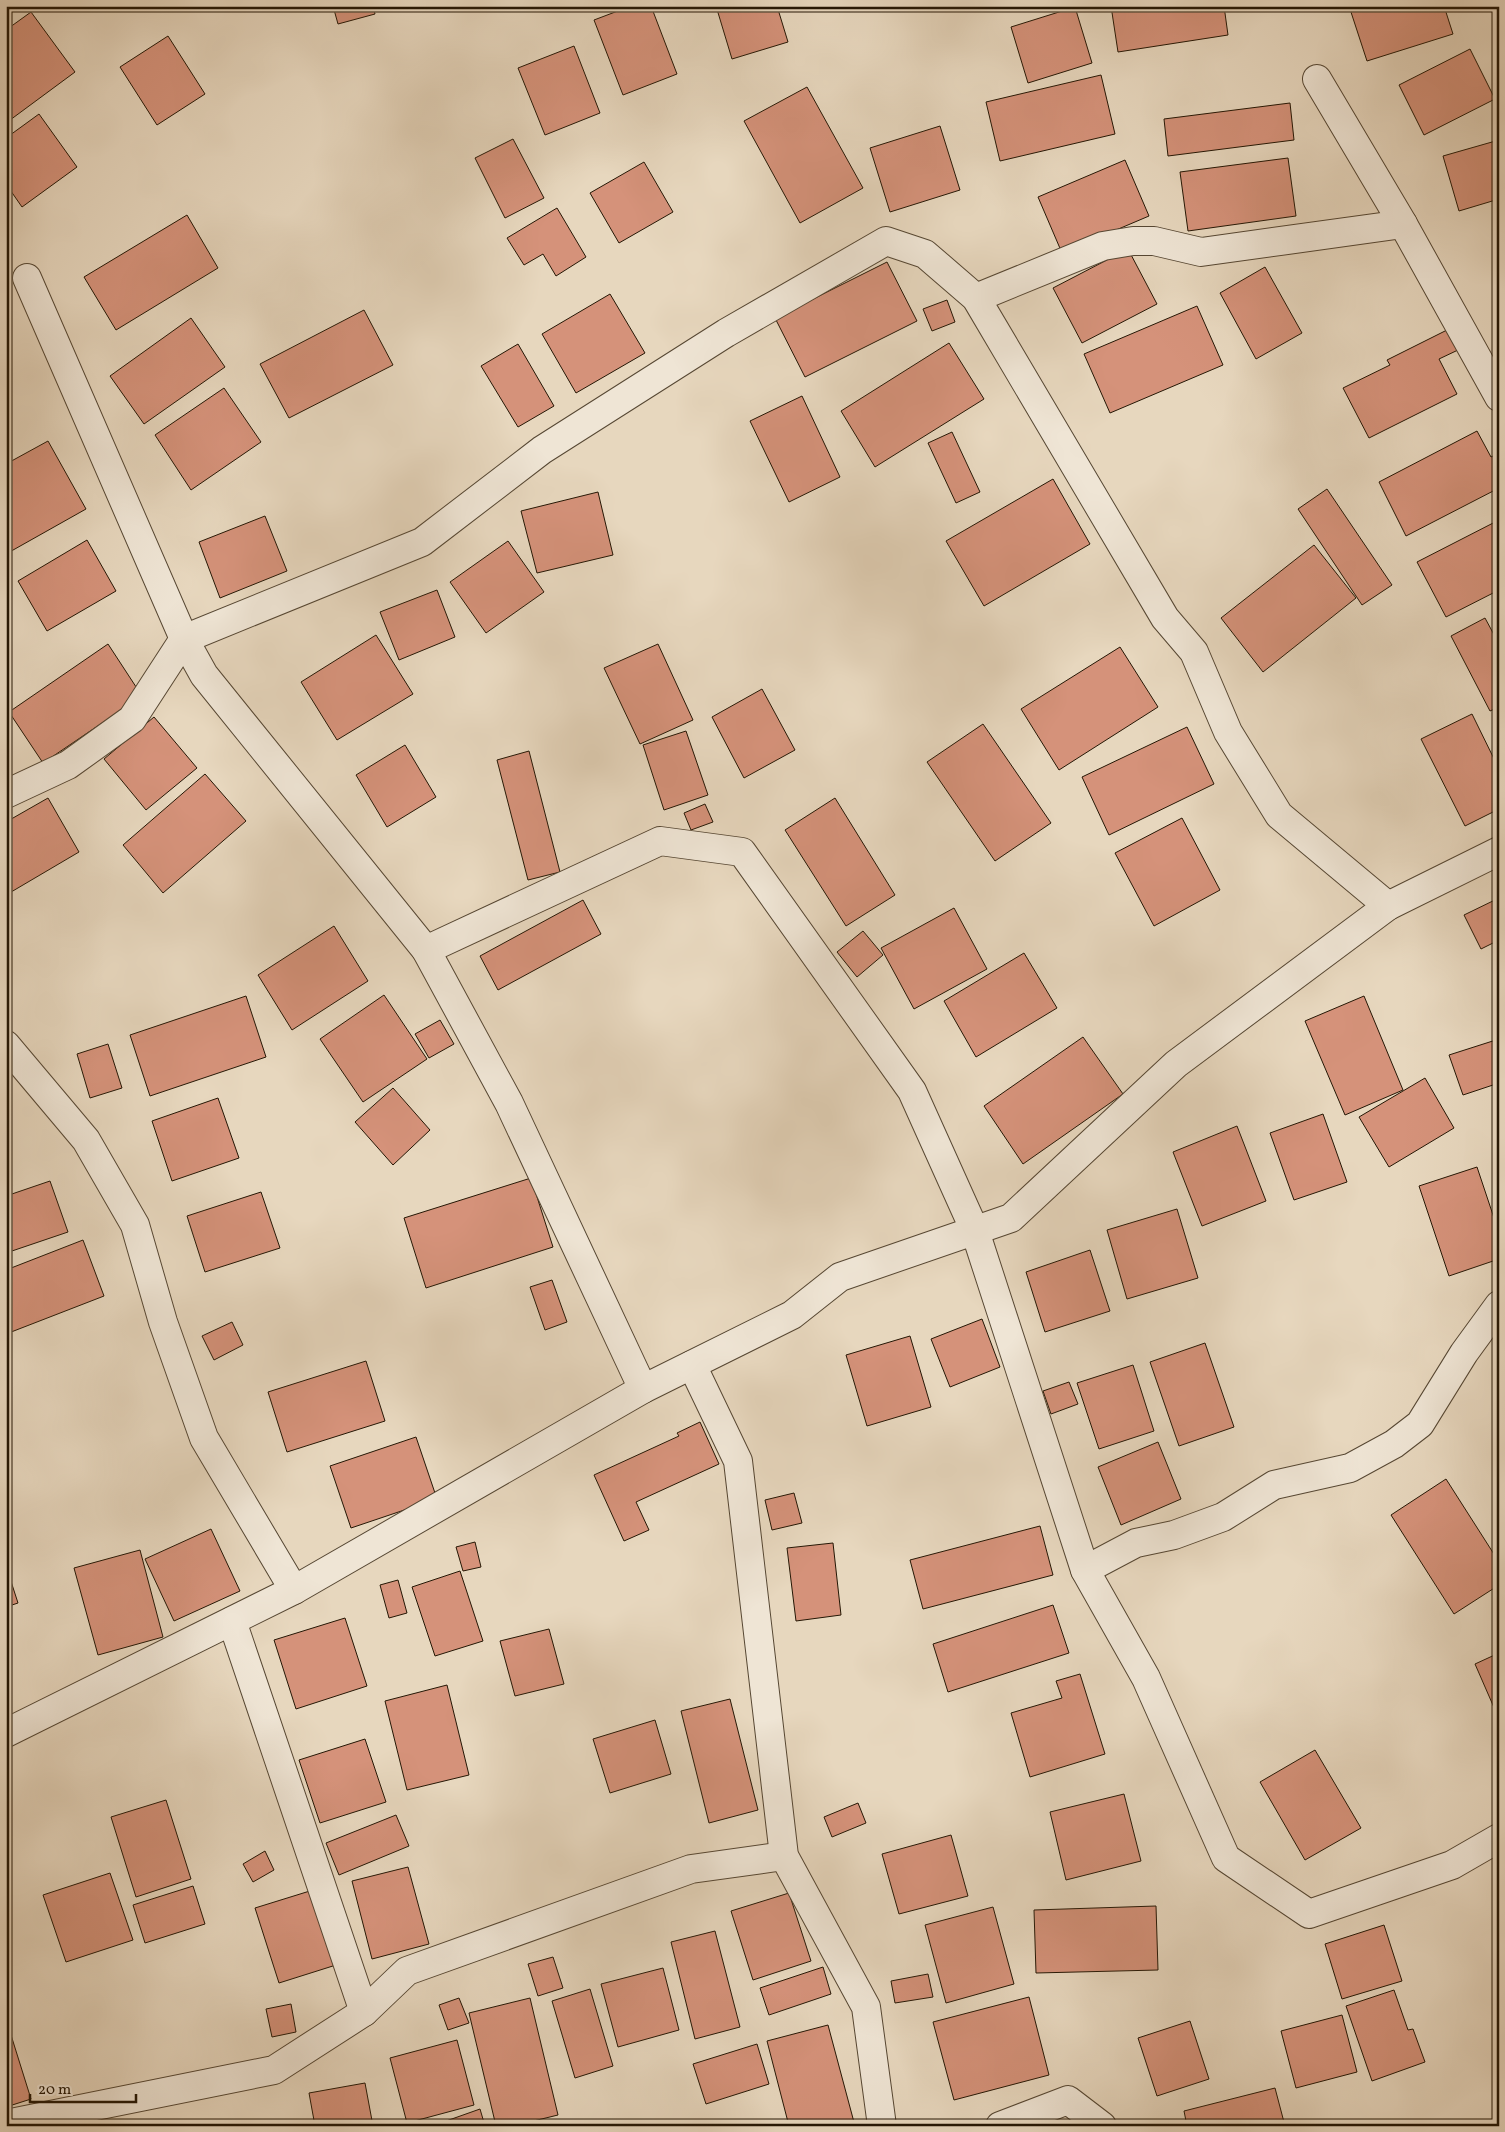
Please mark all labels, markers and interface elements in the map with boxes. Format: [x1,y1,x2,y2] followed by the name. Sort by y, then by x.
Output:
[30,2072,136,2104] scale bar
[38,2080,71,2101] text: 20 m

